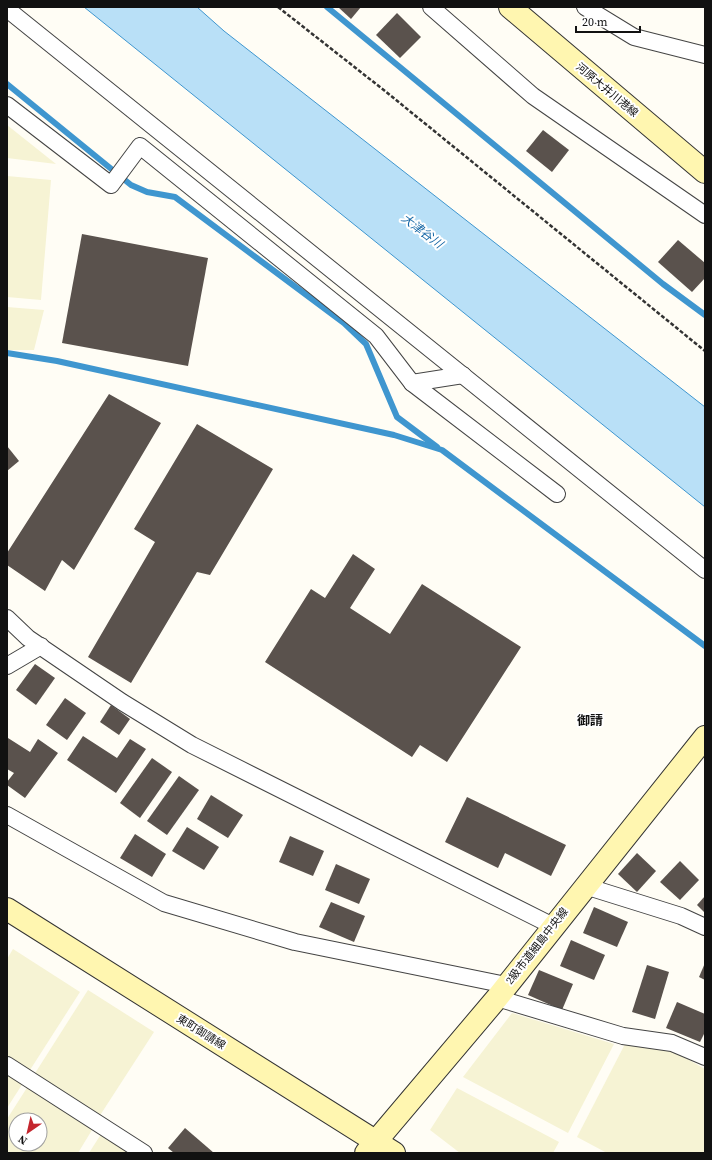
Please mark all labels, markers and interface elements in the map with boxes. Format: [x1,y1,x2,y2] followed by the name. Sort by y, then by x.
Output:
[576,8,640,34] scale bar
[582,14,608,30] text: 20 m
[573,60,641,120] street label: 河原大井川港線
[398,210,448,253] water label: 大津谷川
[577,712,603,729] district label: 御請
[502,905,572,987] street label: 2級市道細島中央線
[174,1011,228,1053] street label: 東町御請線
[8,1112,48,1152] north arrow
[15,1131,30,1148] text: N

